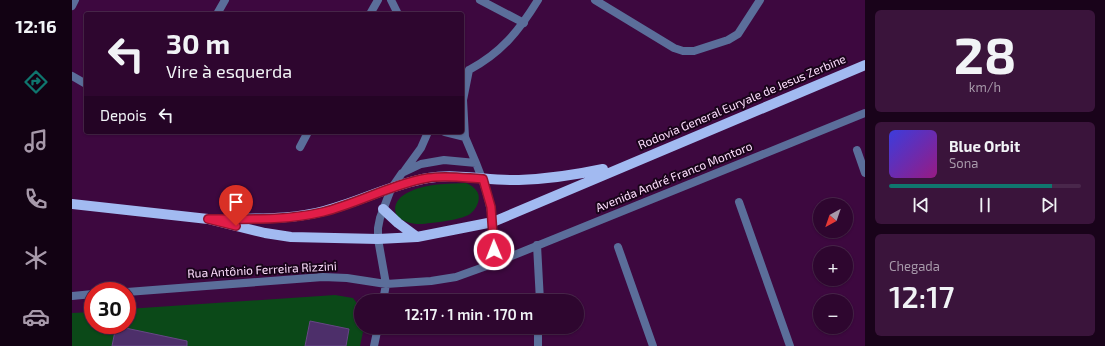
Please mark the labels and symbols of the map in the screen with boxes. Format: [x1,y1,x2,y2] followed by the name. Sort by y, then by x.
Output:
[636,51,848,151] street label: Rodovia General Euryale de Jesus Zerbine
[593,138,754,214] street label: Avenida André Franco Montoro
[219,185,253,226] pin
[813,198,853,238] north arrow
[473,229,515,271] position arrow
[187,258,337,280] street label: Rua Antônio Ferreira Rizzini
[84,282,136,334] speed limit sign: 30

